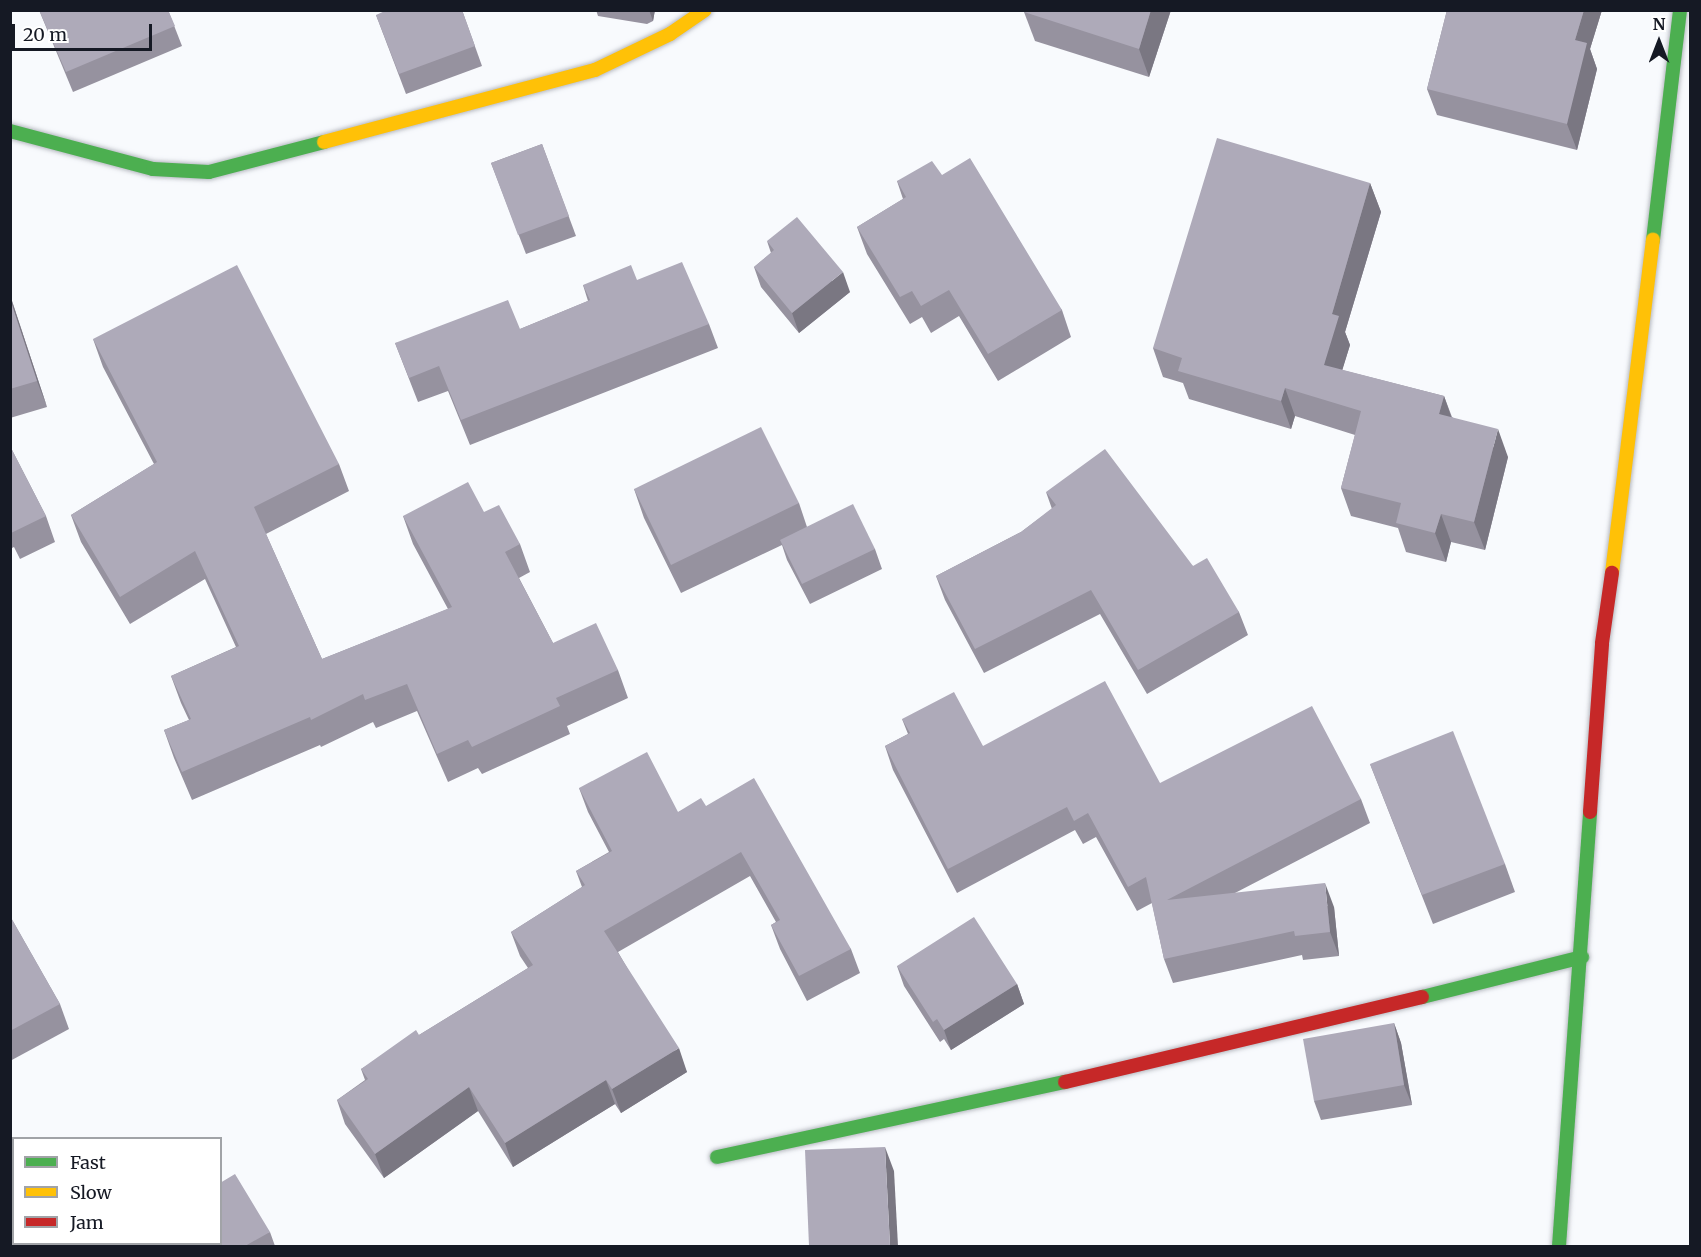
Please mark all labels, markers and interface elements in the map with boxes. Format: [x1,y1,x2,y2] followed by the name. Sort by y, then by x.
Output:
[15,12,154,50] scale bar
[1629,12,1689,72] north arrow
[1653,14,1665,34] text: N
[23,23,67,46] text: 20 m
[12,1137,222,1245] legend
[70,1151,106,1174] text: Fast
[70,1181,112,1204] text: Slow
[70,1211,104,1234] text: Jam

